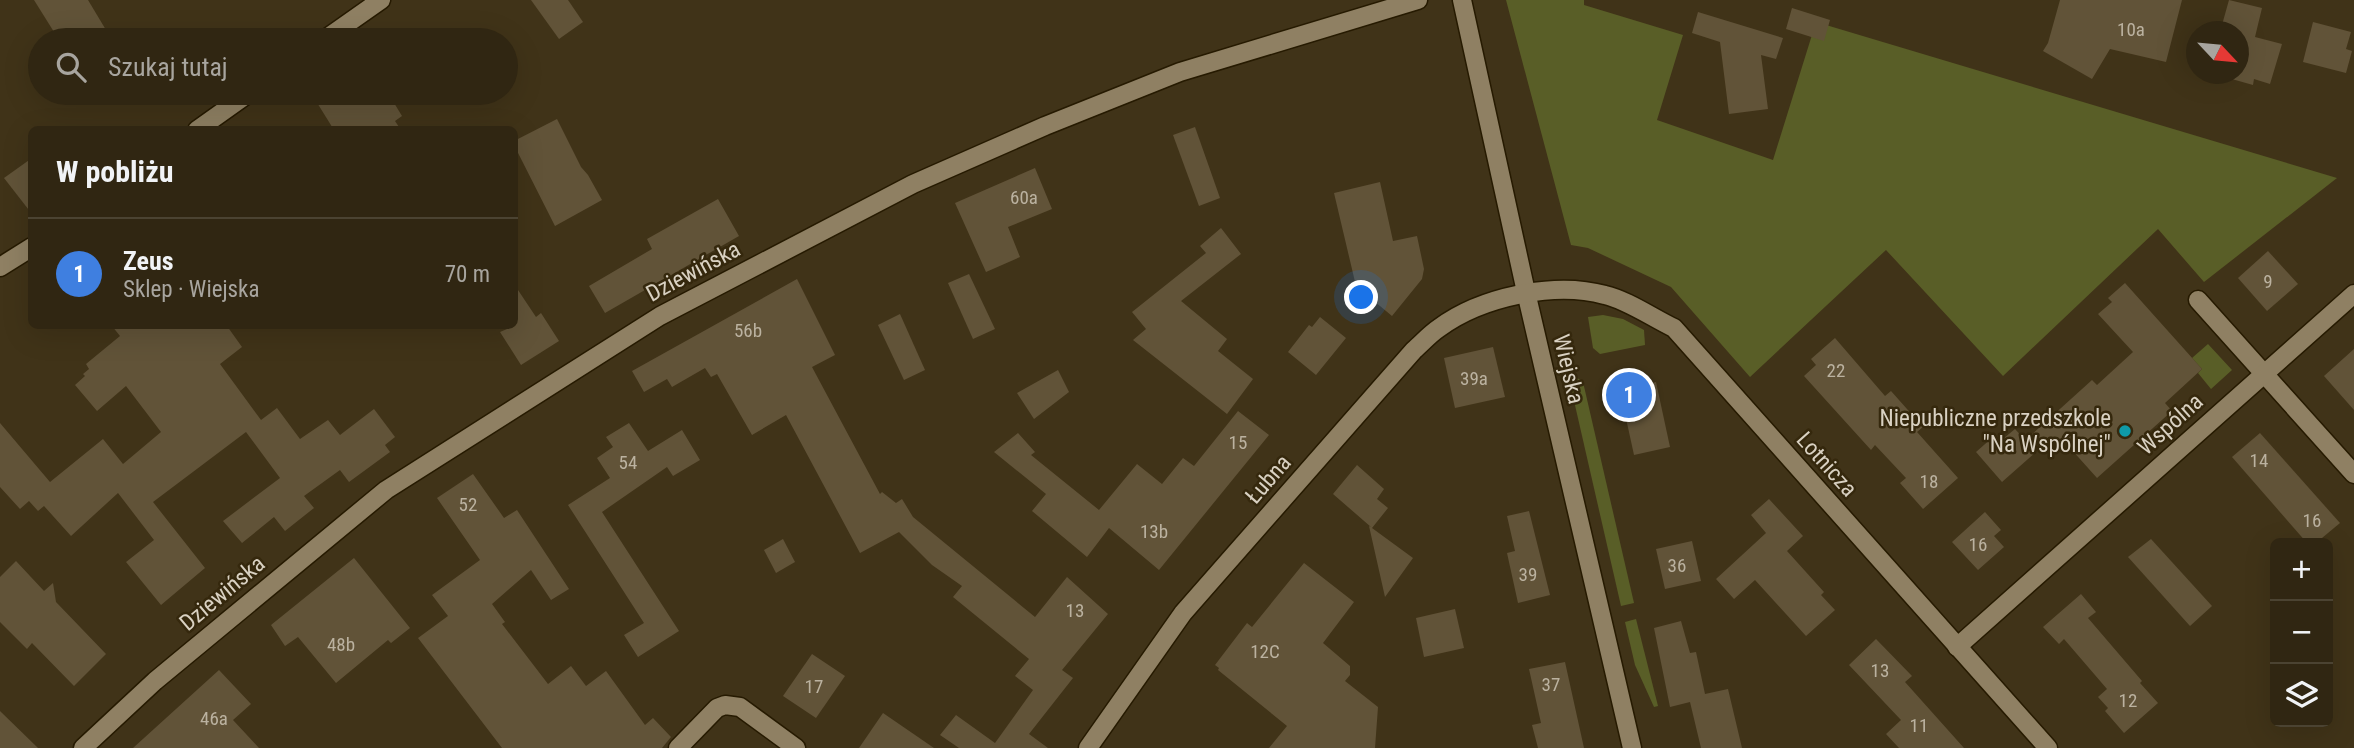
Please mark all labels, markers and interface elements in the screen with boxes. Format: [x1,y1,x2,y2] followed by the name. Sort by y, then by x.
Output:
[2117,18,2145,41] house number: 10a
[2186,21,2249,84] north arrow
[28,28,518,105] search box
[52,48,90,86] icon: search
[108,52,228,82] text: Szukaj tutaj
[56,154,173,189] text: W pobliżu
[1010,186,1038,209] house number: 60a
[642,235,745,307] street label: Dziewińska
[123,246,174,276] text: Zeus
[73,261,85,288] text: 1
[445,261,490,288] text: 70 m
[2263,270,2273,293] house number: 9
[123,276,259,303] text: Sklep · Wiejska
[1344,280,1378,314] your location
[734,319,762,342] house number: 56b
[1547,332,1590,407] street label: Wiejska
[1827,359,1845,382] house number: 22
[1460,367,1488,390] house number: 39a
[1606,369,1652,421] pin: 1
[2132,388,2208,461] street label: Wspólna
[1879,405,2111,458] place label: Niepubliczne przedszkole "Na Wspólnej"
[2117,423,2133,439] marker: Niepubliczne przedszkole "Na Wspólnej"
[1791,427,1863,502] street label: Lotnicza
[1229,431,1247,454] house number: 15
[2250,449,2268,472] house number: 14
[1240,450,1297,509] street label: Łubna
[619,451,637,474] house number: 54
[1920,470,1938,493] house number: 18
[459,493,477,516] house number: 52
[2303,509,2321,532] house number: 16
[1140,520,1168,543] house number: 13b
[1969,533,1987,556] house number: 16
[2270,538,2333,727] map controls
[2270,538,2333,601] button: +
[174,550,270,637] street label: Dziewińska
[1668,554,1686,577] house number: 36
[1519,563,1537,586] house number: 39
[1066,599,1084,622] house number: 13
[2270,601,2333,664] button: −
[327,633,355,656] house number: 48b
[1250,640,1280,663] house number: 12C
[1871,659,1889,682] house number: 13
[2270,664,2333,727] button: layers
[1542,673,1560,696] house number: 37
[805,675,823,698] house number: 17
[2119,689,2137,712] house number: 12
[200,707,228,730] house number: 46a
[1910,714,1928,737] house number: 11

